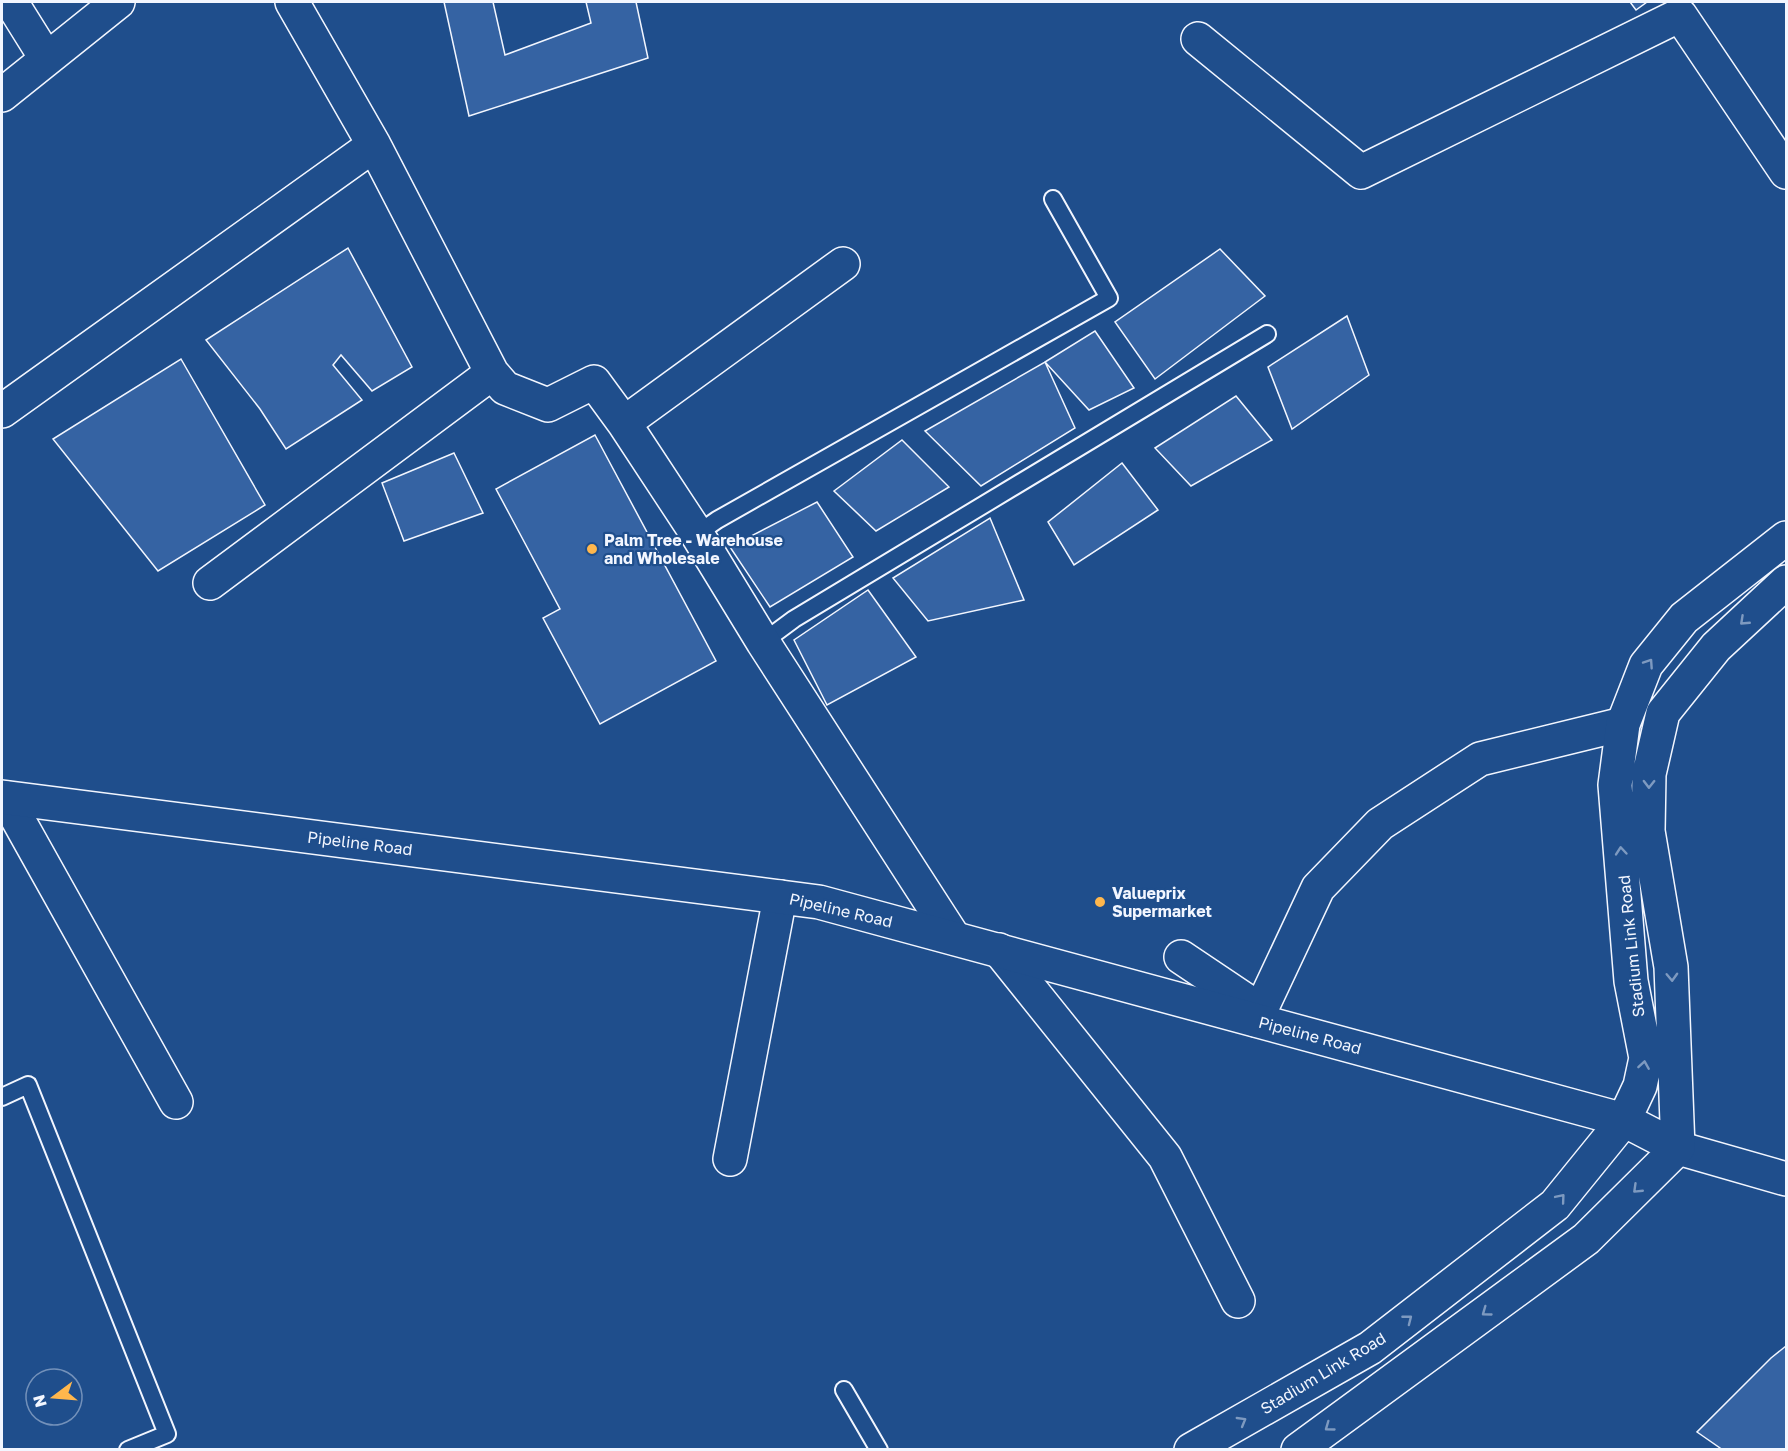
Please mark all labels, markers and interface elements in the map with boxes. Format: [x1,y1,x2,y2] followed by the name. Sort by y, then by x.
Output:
[604,530,783,568] place label: Palm Tree - Warehouse and Wholesale
[585,542,599,556] marker: Palm Tree - Warehouse and Wholesale
[1740,614,1751,625] one-way arrow
[1642,658,1653,669] one-way arrow
[1642,780,1655,789] one-way arrow
[306,827,414,859] street label: Pipeline Road
[1614,847,1627,856] one-way arrow
[1614,874,1648,1018] street label: Stadium Link Road
[1112,883,1212,921] place label: Valueprix Supermarket
[787,888,895,932] street label: Pipeline Road
[1093,895,1107,909] marker: Valueprix Supermarket
[1665,973,1678,982] one-way arrow
[1256,1012,1364,1058] street label: Pipeline Road
[1637,1060,1649,1070] one-way arrow
[1633,1182,1643,1193] one-way arrow
[1553,1194,1564,1205] one-way arrow
[1481,1305,1492,1316] one-way arrow
[1401,1315,1412,1326] one-way arrow
[1257,1328,1389,1418] street label: Stadium Link Road
[24,1367,84,1427] north arrow
[28,1393,51,1410] text: N
[1236,1416,1246,1428] one-way arrow
[1324,1420,1335,1431] one-way arrow

